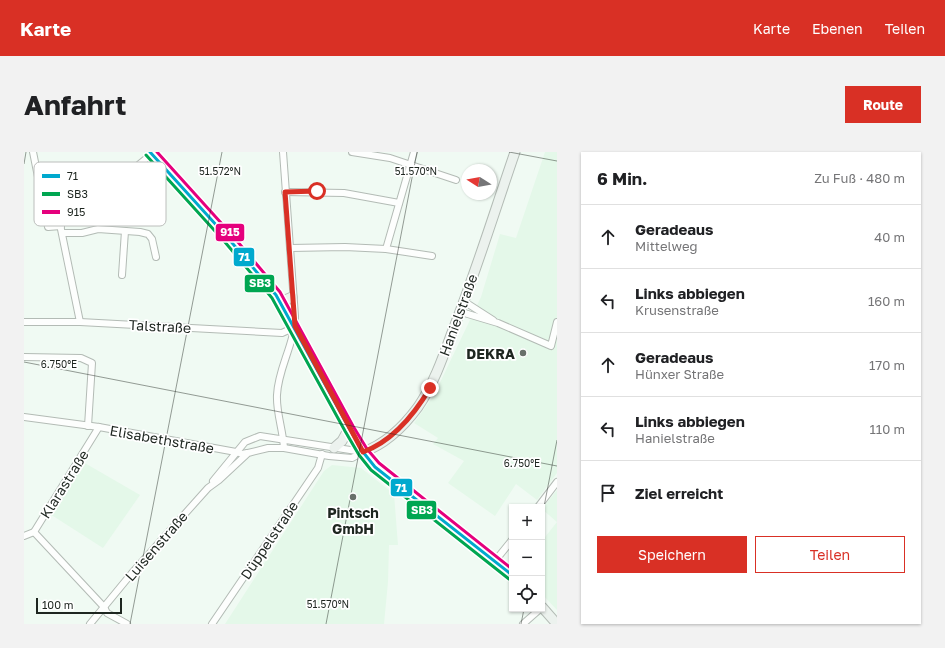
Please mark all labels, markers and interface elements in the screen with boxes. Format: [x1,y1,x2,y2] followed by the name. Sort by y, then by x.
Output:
[20,17,71,40] text: Karte
[753,20,790,37] text: Karte
[812,20,863,37] text: Ebenen
[885,20,925,37] text: Teilen
[845,86,921,123] button: Route
[24,88,126,121] text: Anfahrt
[34,162,166,226] legend
[461,164,497,200] north arrow
[199,165,241,177] text: 51.572°N
[395,165,437,177] text: 51.570°N
[597,168,648,189] text: 6 Min.
[67,169,78,182] text: 71
[814,170,905,186] text: Zu Fuß · 480 m
[308,182,326,200] route start
[67,187,88,200] text: SB3
[67,205,85,218] text: 915
[635,220,713,238] text: Geradeaus
[215,223,245,242] line badge: 915
[220,225,240,238] text: 915
[597,226,619,248] icon: ahead
[874,229,905,245] text: 40 m
[635,238,697,254] text: Mittelweg
[233,247,255,267] line badge: 71
[238,250,250,263] text: 71
[435,272,481,358] street label: Hanielstraße
[244,274,275,293] line badge: SB3
[249,276,271,289] text: SB3
[635,284,745,302] text: Links abbiegen
[597,290,619,312] icon: left
[868,293,905,309] text: 160 m
[635,302,719,318] text: Krusenstraße
[128,316,192,336] street label: Talstraße
[466,345,515,362] place label: DEKRA
[518,348,528,358] marker: DEKRA
[635,348,713,366] text: Geradeaus
[597,354,619,376] icon: ahead
[869,357,905,373] text: 170 m
[41,358,77,370] text: 6.750°E
[635,366,724,382] text: Hünxer Straße
[421,379,439,397] route end
[635,412,745,430] text: Links abbiegen
[597,418,619,440] icon: left
[109,421,215,457] street label: Elisabethstraße
[870,421,905,437] text: 110 m
[635,430,715,446] text: Hanielstraße
[36,447,92,521] street label: Klarastraße
[504,457,540,469] text: 6.750°E
[390,478,413,497] line badge: 71
[395,481,407,494] text: 71
[597,482,619,504] icon: arrive
[635,484,723,502] text: Ziel erreicht
[348,492,358,502] marker: Pintsch GmbH
[237,498,301,582] street label: Düppelstraße
[406,500,437,520] line badge: SB3
[411,503,433,516] text: SB3
[327,504,379,537] place label: Pintsch GmbH
[509,504,545,612] map controls
[509,504,545,540] button: +
[121,508,191,584] street label: Luisenstraße
[597,536,747,573] button: Speichern
[755,536,905,573] button: Teilen
[509,540,545,576] button: −
[509,576,545,612] button: locate
[36,596,122,615] scale bar
[42,598,73,611] text: 100 m
[307,598,349,610] text: 51.570°N

